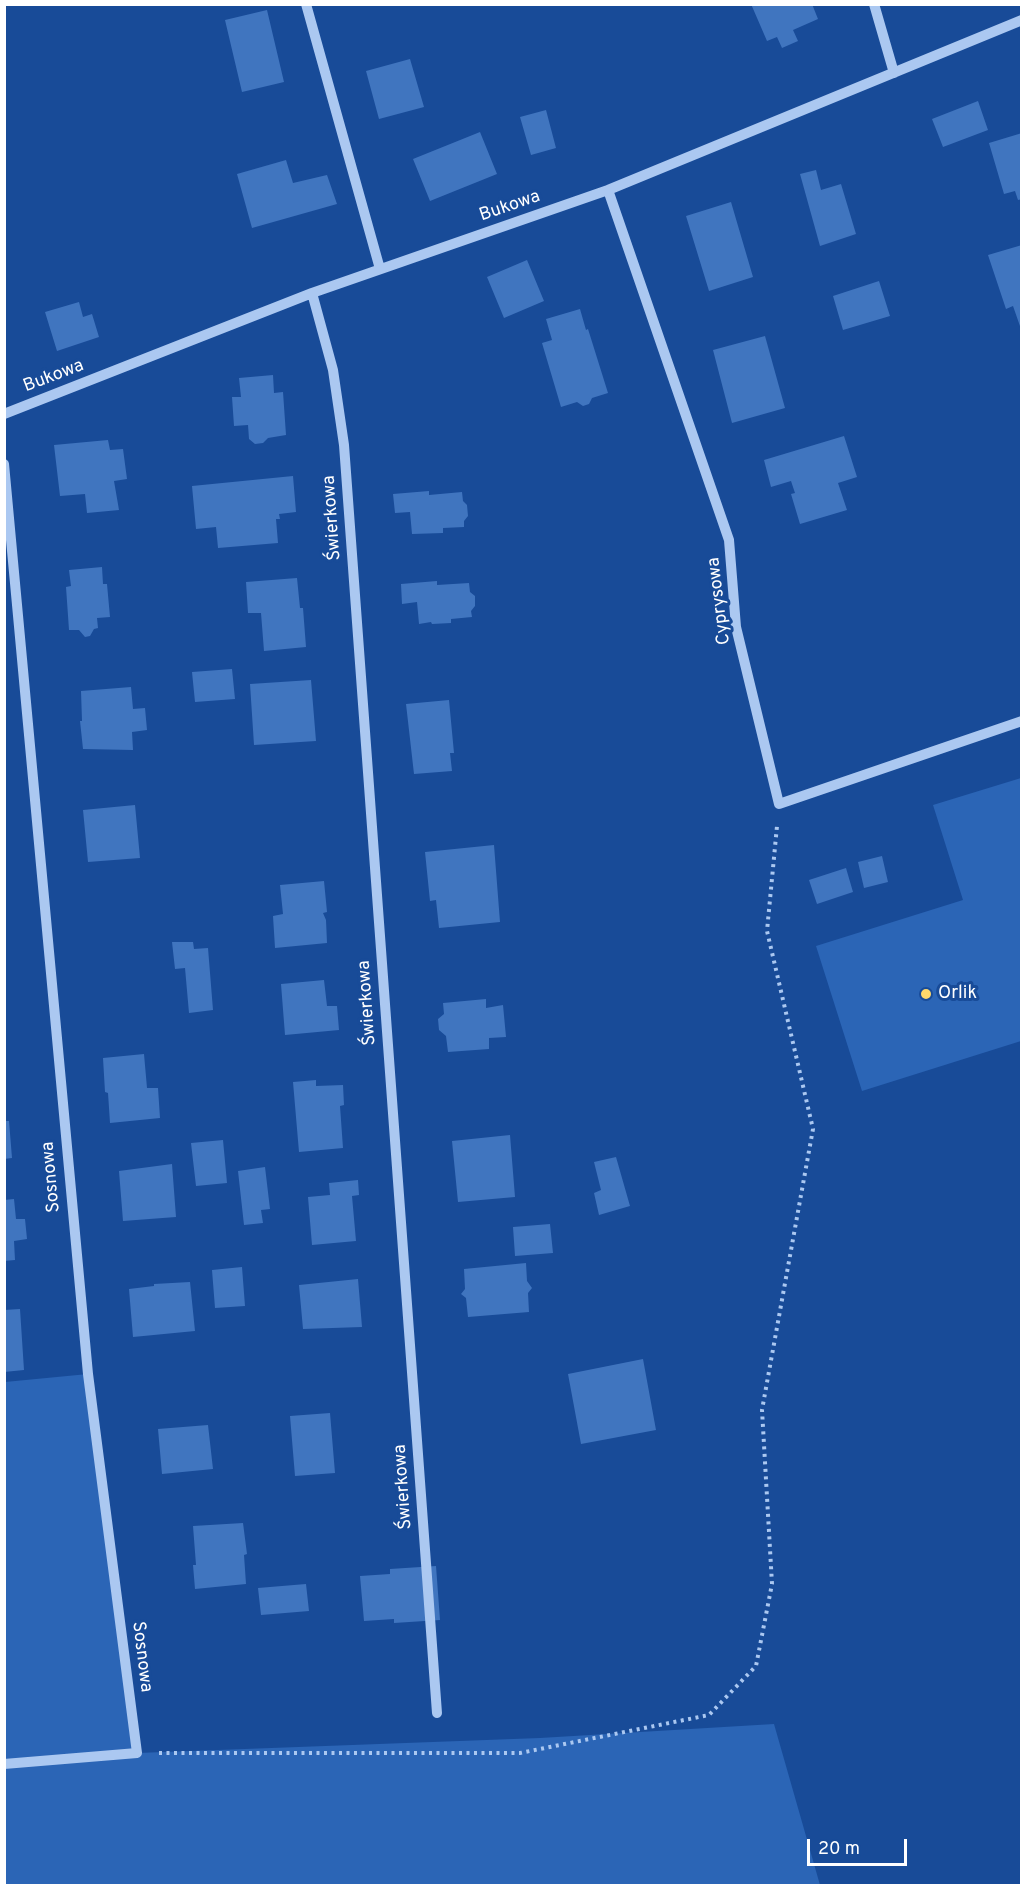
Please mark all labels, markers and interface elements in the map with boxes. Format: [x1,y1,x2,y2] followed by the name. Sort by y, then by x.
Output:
[477,187,543,227] street label: Bukowa
[21,356,87,398] street label: Bukowa
[319,475,347,561] street label: Świerkowa
[704,556,736,646] street label: Cyprysowa
[354,960,382,1046] street label: Świerkowa
[938,983,977,1005] place label: Orlik
[919,987,933,1001] marker: Orlik
[38,1141,66,1213] street label: Sosnowa
[390,1444,418,1530] street label: Świerkowa
[126,1620,156,1694] street label: Sosnowa
[810,1827,910,1865] scale bar
[818,1838,860,1861] text: 20 m

